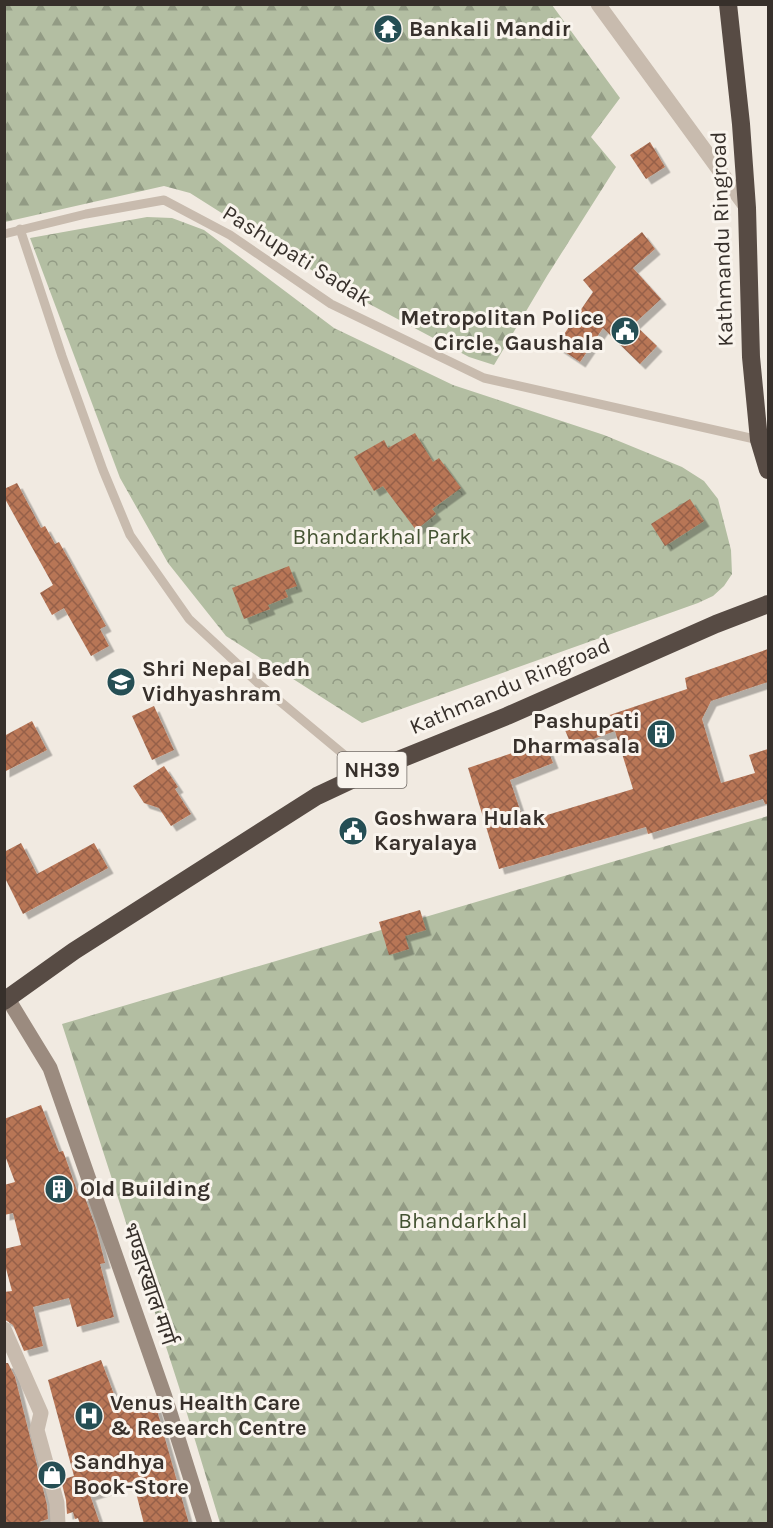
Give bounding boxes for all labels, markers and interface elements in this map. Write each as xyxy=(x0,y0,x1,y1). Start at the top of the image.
temple icon: Bankali Mandir xyxy=(372,13,404,45)
place label: Bankali Mandir xyxy=(409,16,571,42)
street label: Kathmandu Ringroad xyxy=(705,131,739,347)
street label: Pashupati Sadak xyxy=(218,200,376,312)
place label: Metropolitan Police Circle, Gaushala xyxy=(400,305,604,356)
public building icon: Metropolitan Police Circle, Gaushala xyxy=(609,315,641,347)
park label: Bhandarkhal Park xyxy=(292,524,472,550)
street label: Kathmandu Ringroad xyxy=(406,632,614,740)
place label: Shri Nepal Bedh Vidhyashram xyxy=(142,656,310,707)
school or university icon: Shri Nepal Bedh Vidhyashram xyxy=(105,666,137,698)
place label: Pashupati Dharmasala xyxy=(512,708,640,759)
building icon: Pashupati Dharmasala xyxy=(645,718,677,750)
road number: NH39 xyxy=(338,752,406,788)
place label: Goshwara Hulak Karyalaya xyxy=(374,805,545,856)
public building icon: Goshwara Hulak Karyalaya xyxy=(337,815,369,847)
building icon: Old Building xyxy=(43,1173,75,1205)
place label: Old Building xyxy=(80,1176,210,1202)
park label: Bhandarkhal xyxy=(398,1208,528,1234)
street label: भण्डारखाल मार्ग xyxy=(116,1220,182,1349)
place label: Venus Health Care & Research Centre xyxy=(110,1390,307,1441)
hospital icon: Venus Health Care & Research Centre xyxy=(73,1400,105,1432)
place label: Sandhya Book-Store xyxy=(73,1449,189,1500)
shop icon: Sandhya Book-Store xyxy=(36,1459,68,1491)

